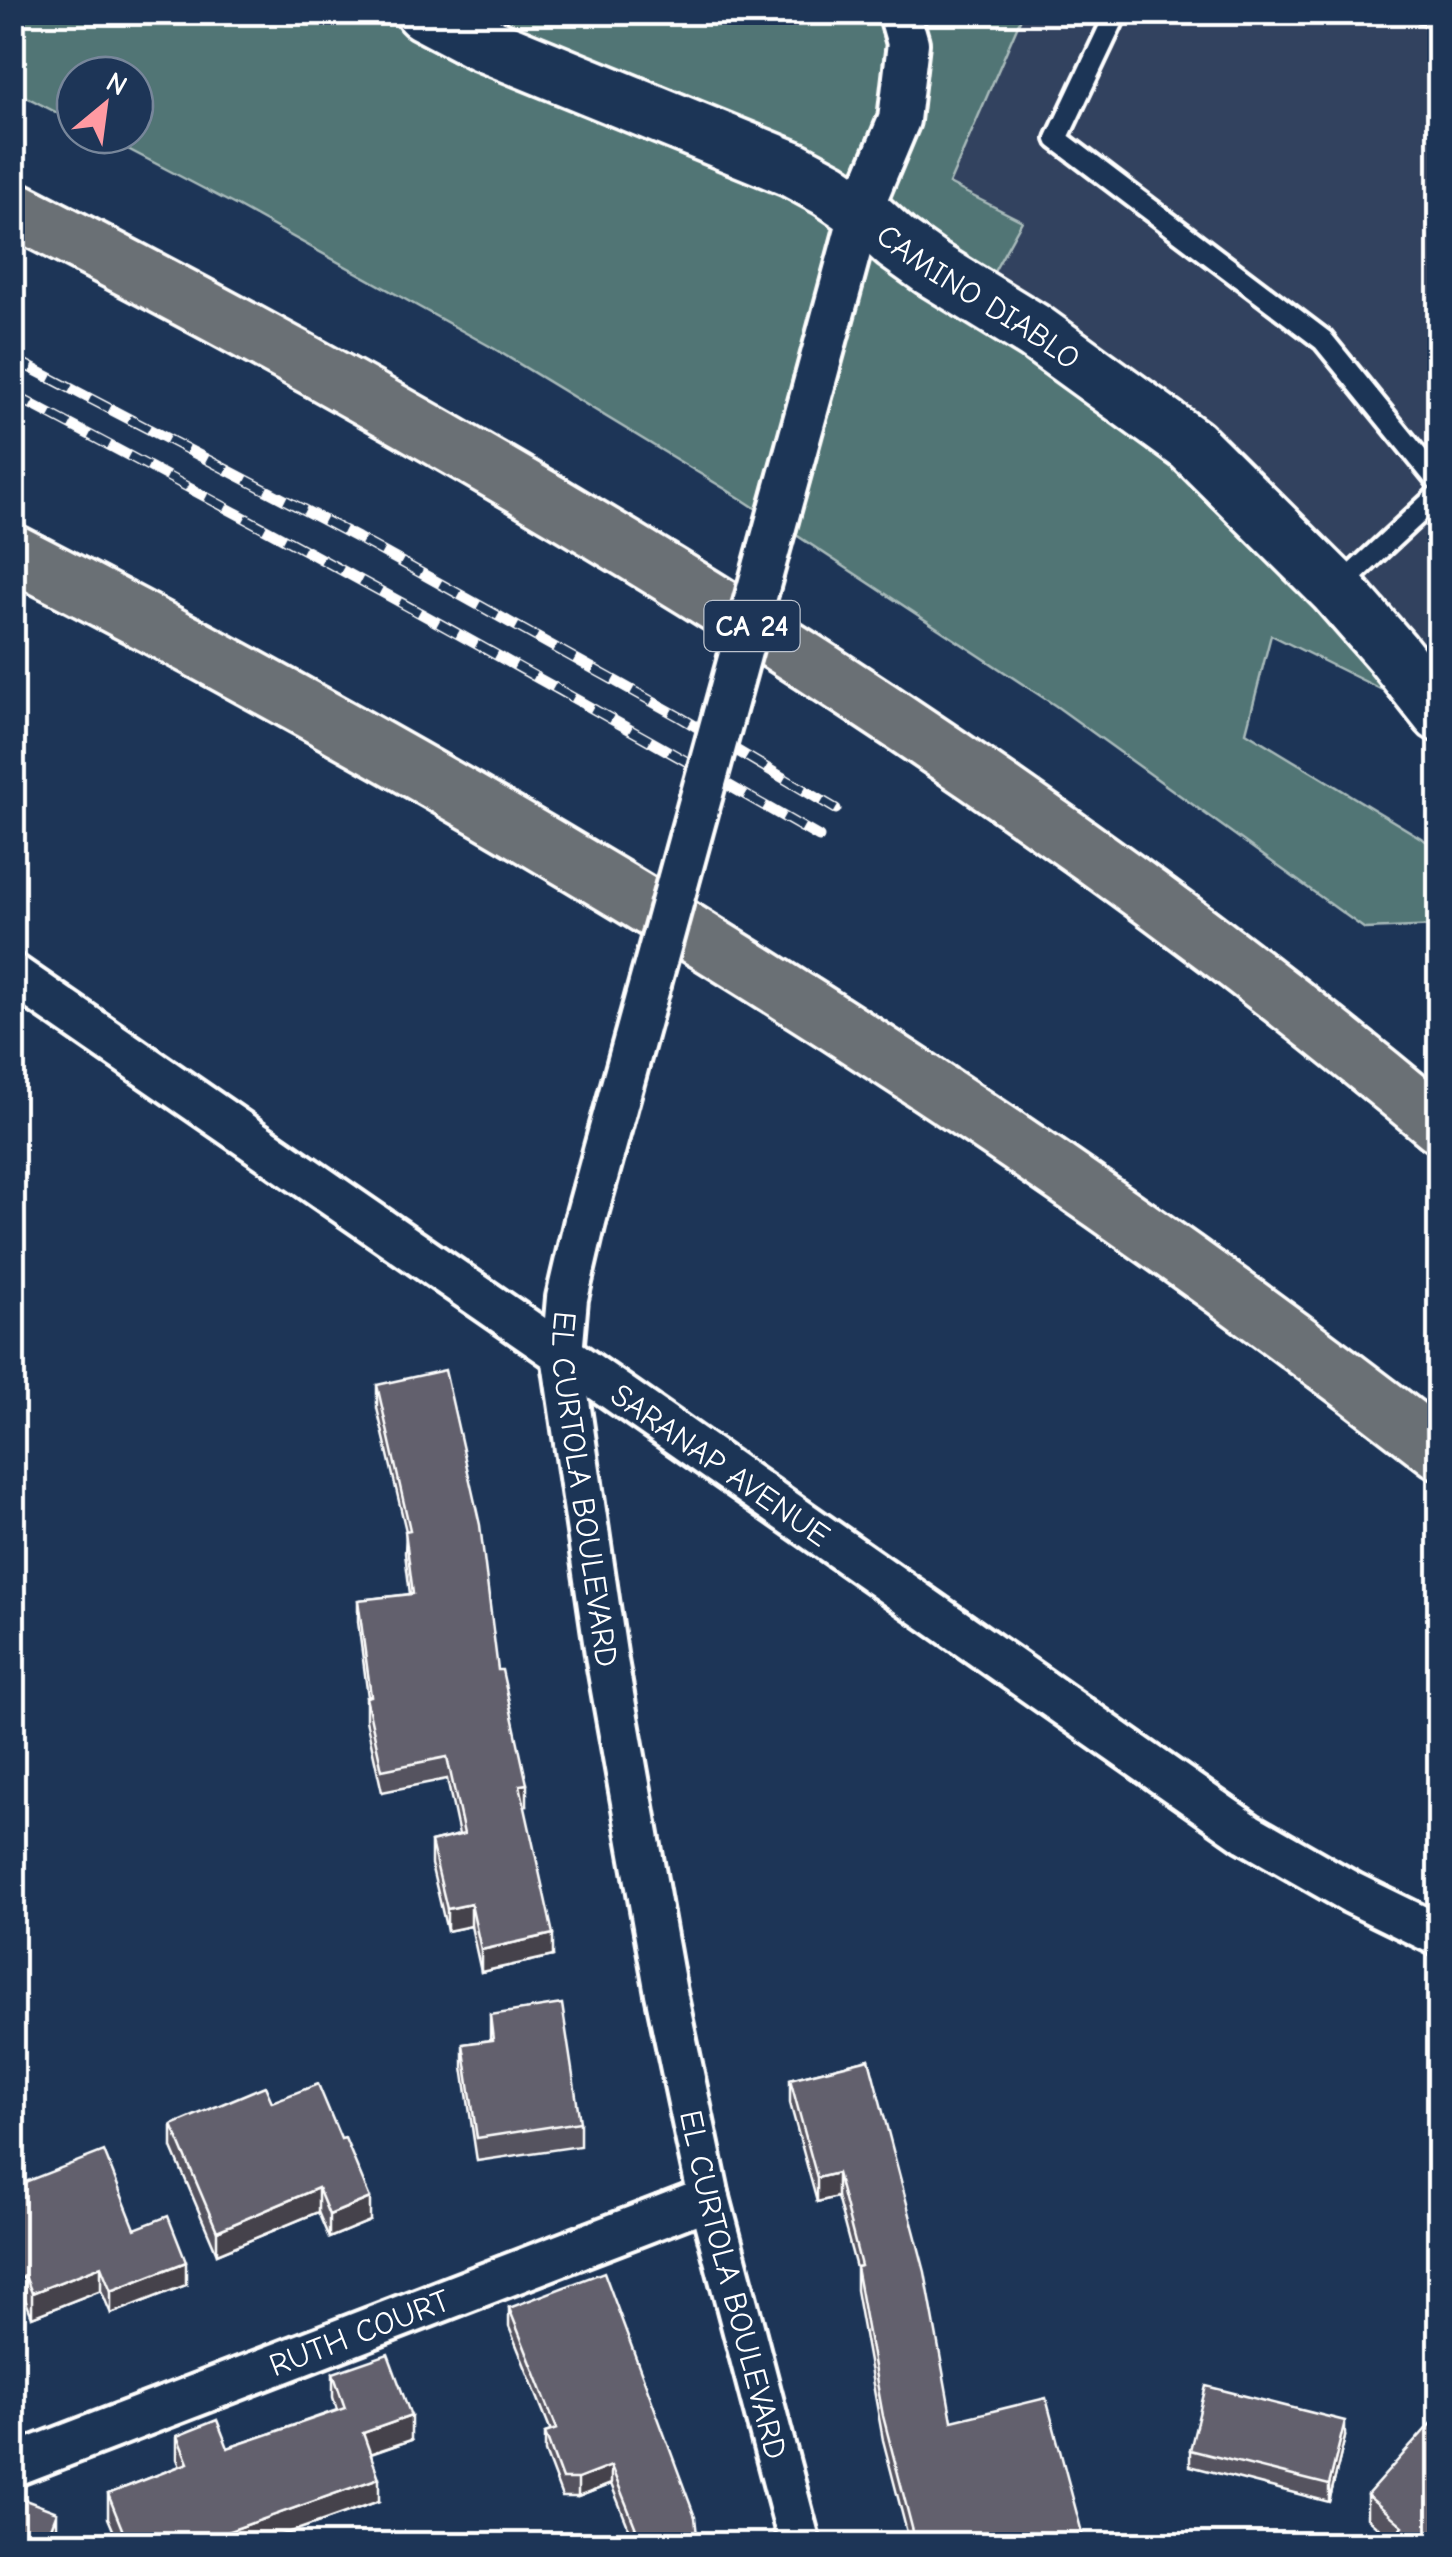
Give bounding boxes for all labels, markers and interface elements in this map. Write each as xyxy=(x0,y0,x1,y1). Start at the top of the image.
north arrow xyxy=(55,55,155,155)
text: N xyxy=(101,66,132,102)
street label: CAMINO DIABLO xyxy=(869,217,1087,377)
road number: CA 24 xyxy=(704,601,800,651)
street label: EL CURTOLA BOULEVARD xyxy=(543,1310,626,1669)
street label: SARANAP AVENUE xyxy=(604,1376,837,1554)
street label: EL CURTOLA BOULEVARD xyxy=(672,2107,795,2463)
street label: RUTH COURT xyxy=(264,2282,455,2384)

